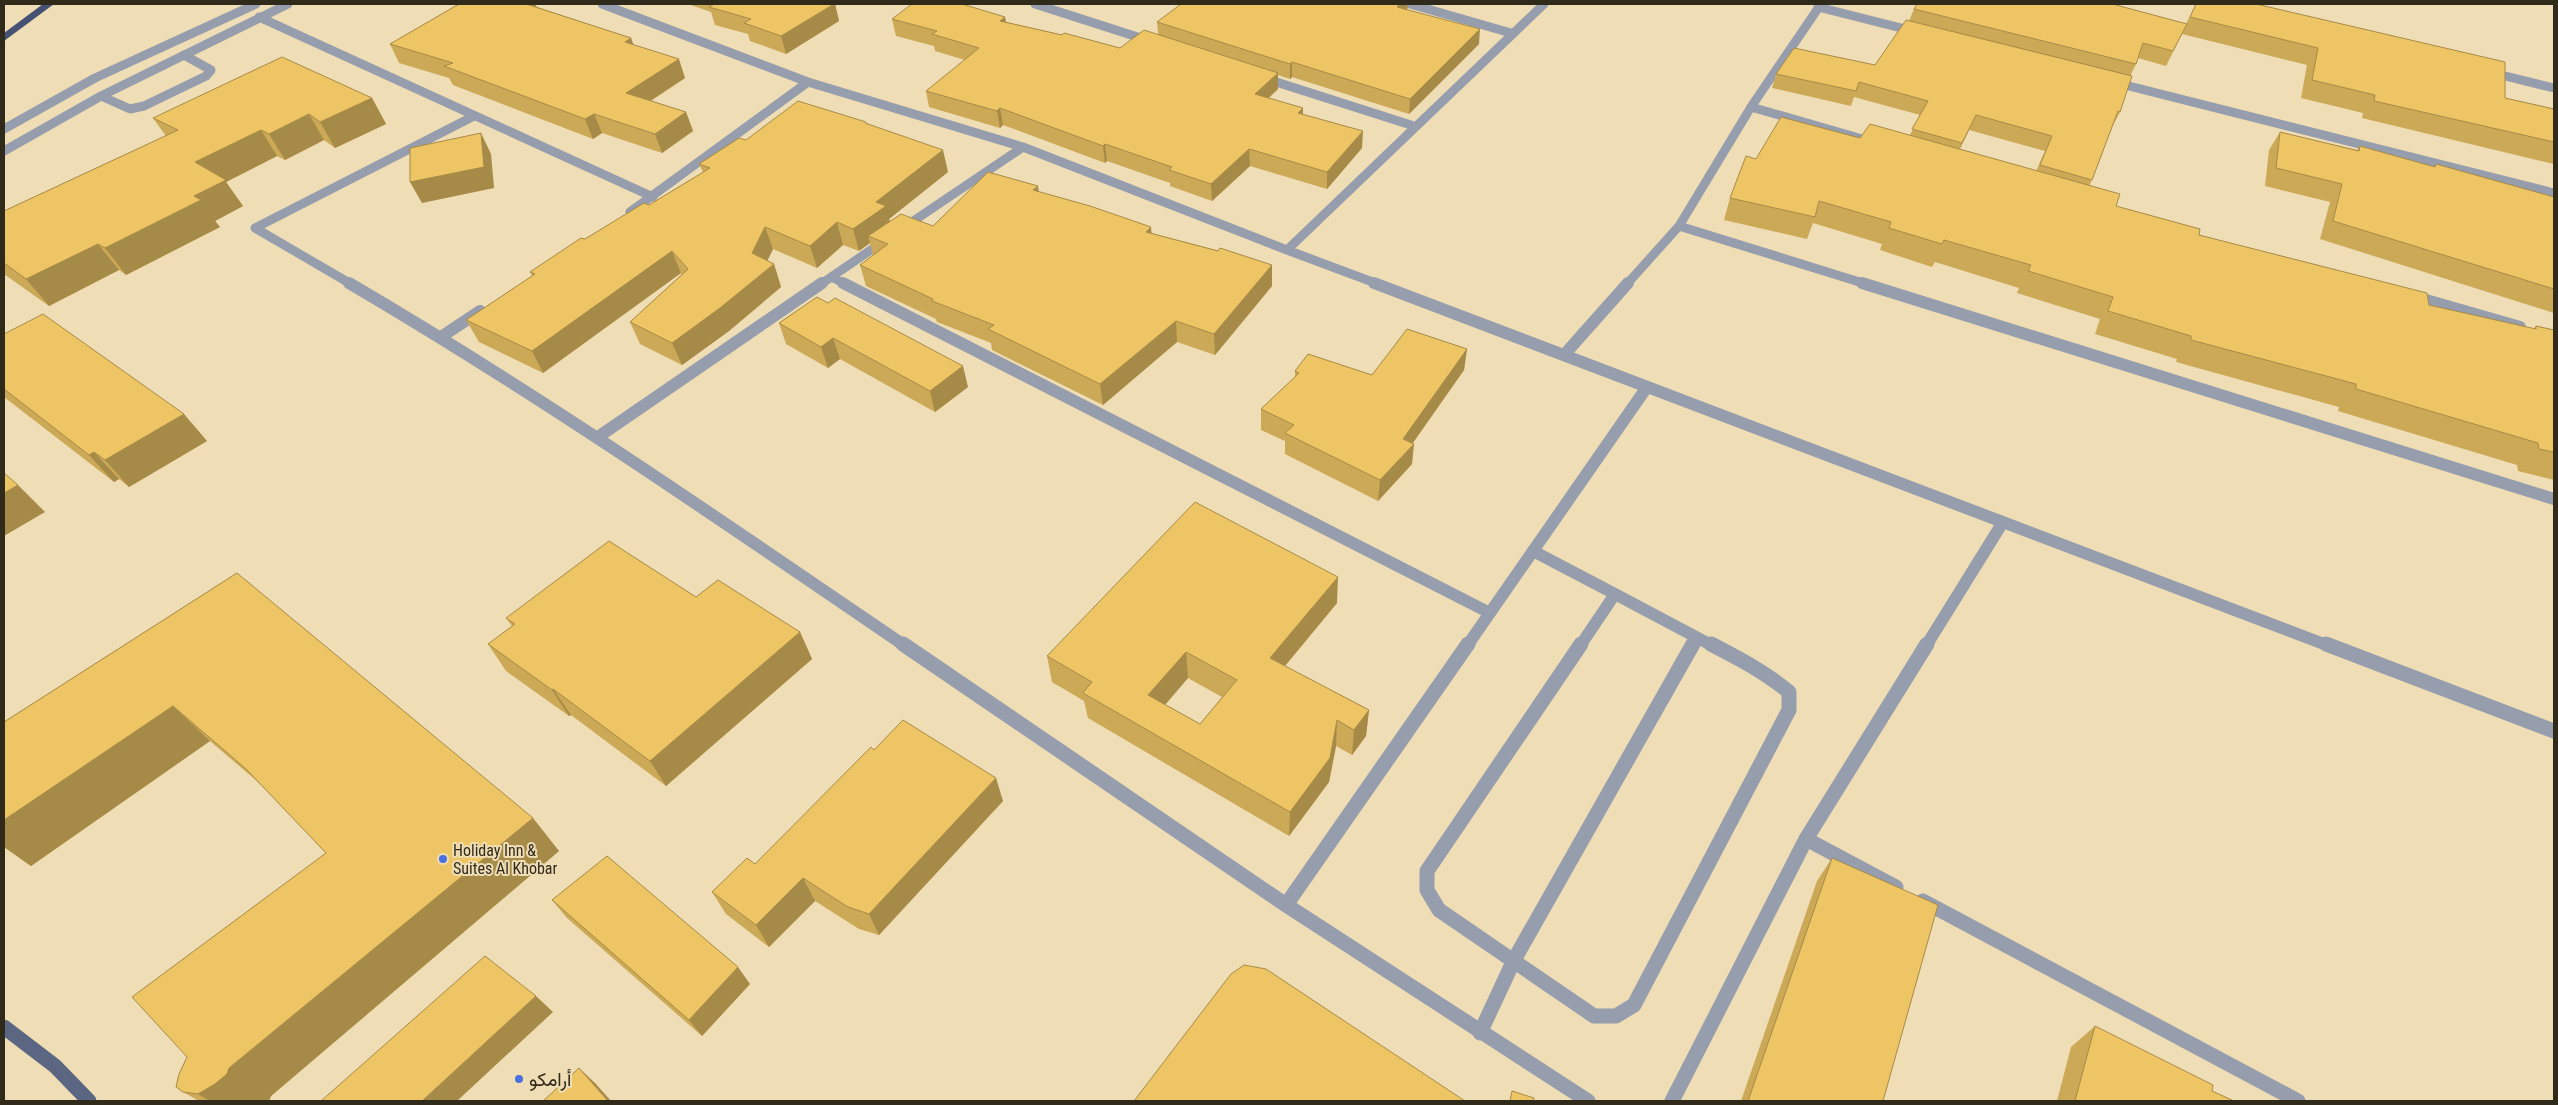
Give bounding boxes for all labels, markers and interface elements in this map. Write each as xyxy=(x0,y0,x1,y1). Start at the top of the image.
place label: Holiday Inn & Suites Al Khobar xyxy=(453,841,558,878)
marker: Holiday Inn & Suites Al Khobar xyxy=(437,853,449,865)
place label: أرامكو xyxy=(529,1068,571,1091)
marker: أرامكو xyxy=(513,1073,525,1085)

